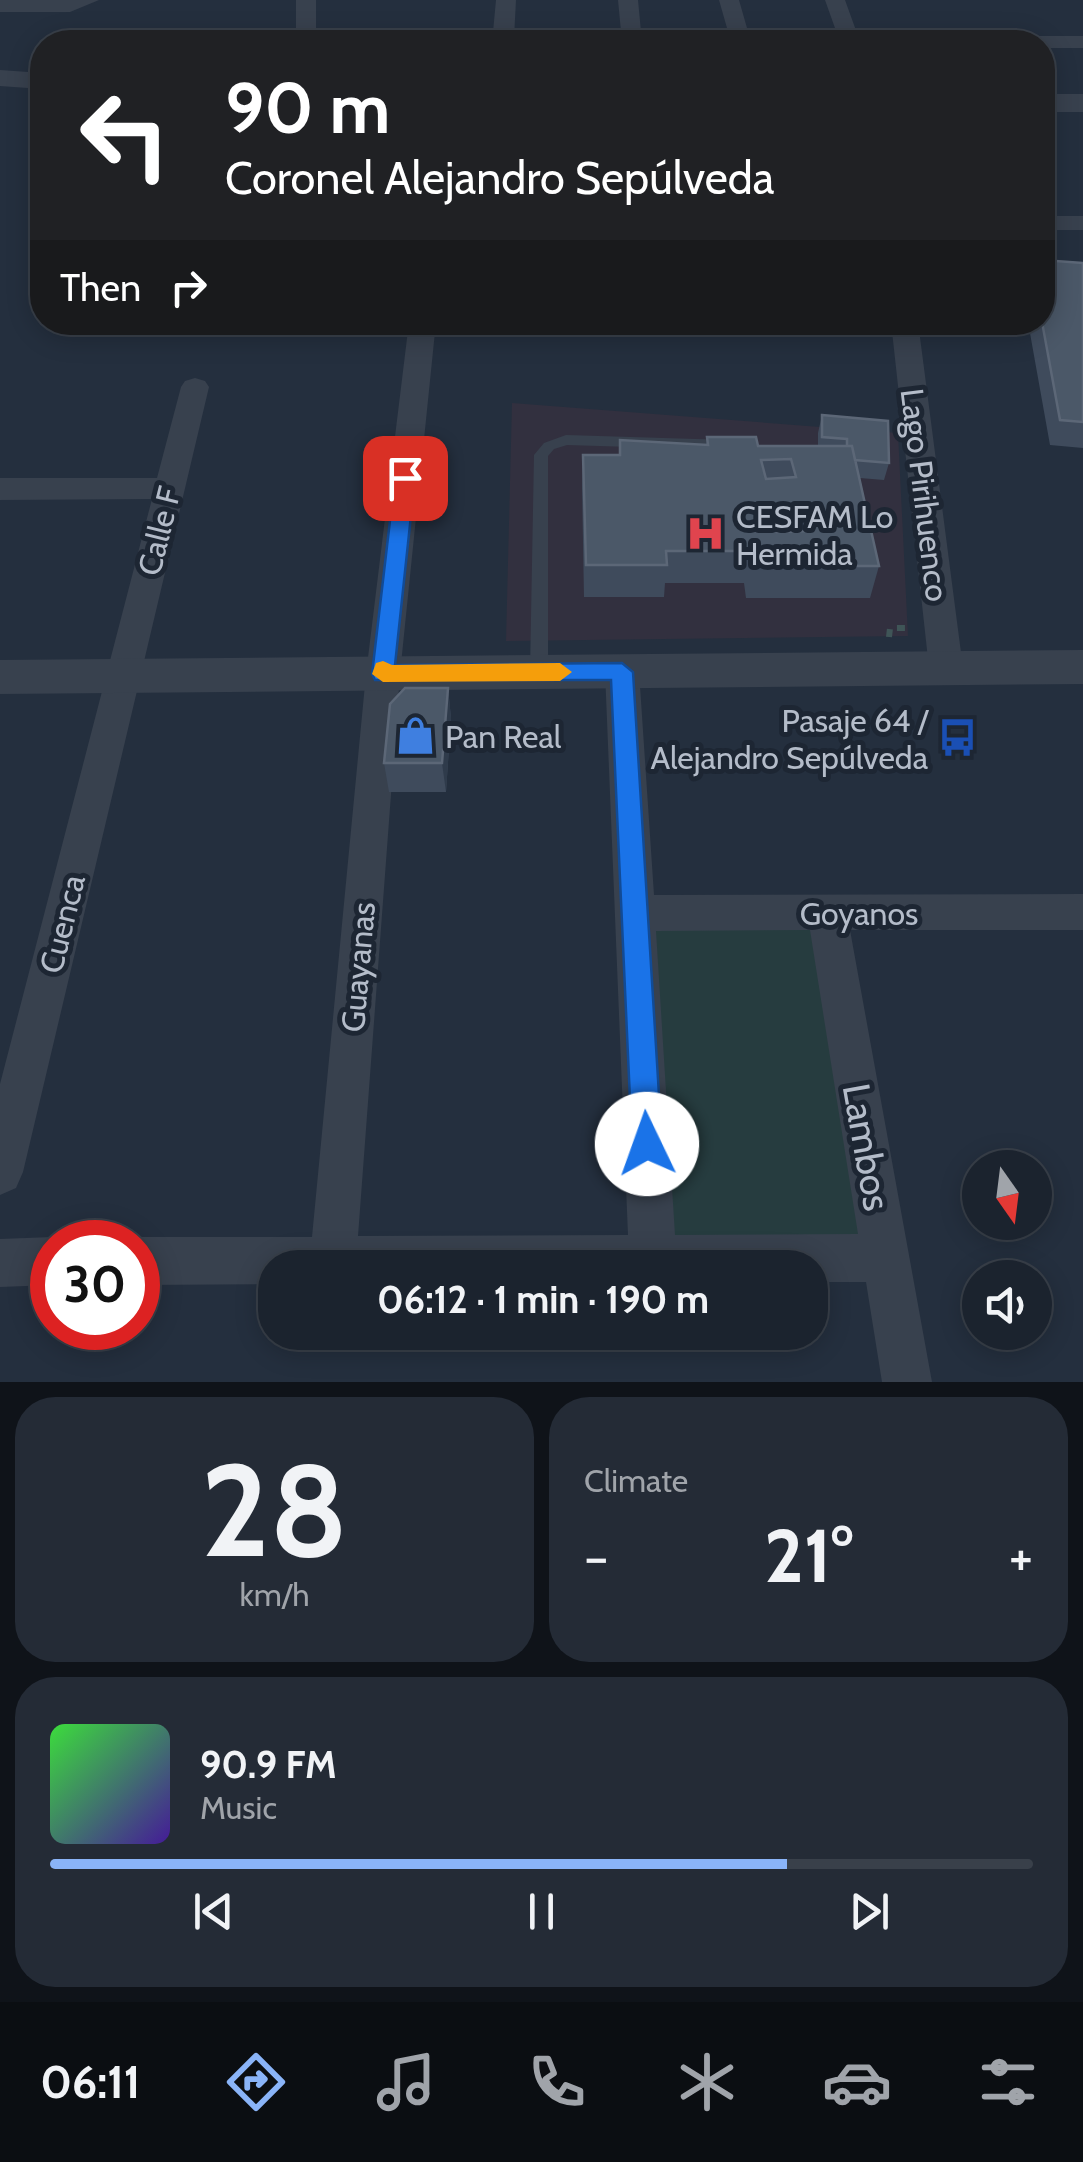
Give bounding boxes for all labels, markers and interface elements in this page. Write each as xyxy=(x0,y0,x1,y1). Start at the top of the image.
text: 90 m xyxy=(225,65,390,151)
icon: left xyxy=(60,70,190,200)
text: Coronel Alejandro Sepúlveda xyxy=(225,151,774,205)
icon: right xyxy=(161,260,216,315)
text: Then xyxy=(60,264,141,311)
street label: Lago Pirihuenco xyxy=(893,386,957,604)
pin xyxy=(363,436,448,521)
icon: arrive xyxy=(378,451,433,506)
street label: Calle F xyxy=(129,482,189,580)
place label: CESFAM Lo Hermida xyxy=(736,497,893,573)
hospital icon: CESFAM Lo Hermida xyxy=(685,513,727,555)
place label: Pasaje 64 / Alejandro Sepúlveda xyxy=(650,701,930,777)
shop icon: Pan Real xyxy=(394,715,436,757)
place label: Pan Real xyxy=(445,717,562,756)
bus stop icon: Pasaje 64 / Alejandro Sepúlveda xyxy=(937,717,979,759)
street label: Cuenca xyxy=(31,870,93,977)
street label: Goyanos xyxy=(800,894,918,933)
street label: Guayanas xyxy=(333,900,383,1034)
street label: Lambos xyxy=(833,1080,901,1214)
position arrow xyxy=(595,1092,699,1196)
north arrow xyxy=(962,1150,1052,1240)
map controls xyxy=(962,1150,1052,1350)
speed limit sign: 30 xyxy=(30,1220,160,1350)
button: sound xyxy=(962,1260,1052,1350)
text: 06:12 · 1 min · 190 m xyxy=(377,1276,709,1323)
text: 28 xyxy=(201,1431,348,1589)
text: Climate xyxy=(584,1461,688,1500)
text: 21° xyxy=(764,1510,853,1601)
text: − xyxy=(584,1523,608,1590)
text: + xyxy=(1009,1523,1033,1590)
text: km/h xyxy=(239,1575,310,1614)
text: 90.9 FM xyxy=(200,1741,337,1788)
text: Music xyxy=(200,1788,277,1827)
icon: previous xyxy=(186,1884,241,1939)
icon: pause xyxy=(514,1884,569,1939)
icon: next xyxy=(842,1884,897,1939)
icon: directions xyxy=(221,2047,291,2117)
icon: music xyxy=(371,2047,441,2117)
icon: phone xyxy=(522,2047,592,2117)
icon: climate xyxy=(672,2047,742,2117)
icon: car xyxy=(822,2047,892,2117)
icon: filters xyxy=(973,2047,1043,2117)
text: 06:11 xyxy=(40,2055,140,2109)

